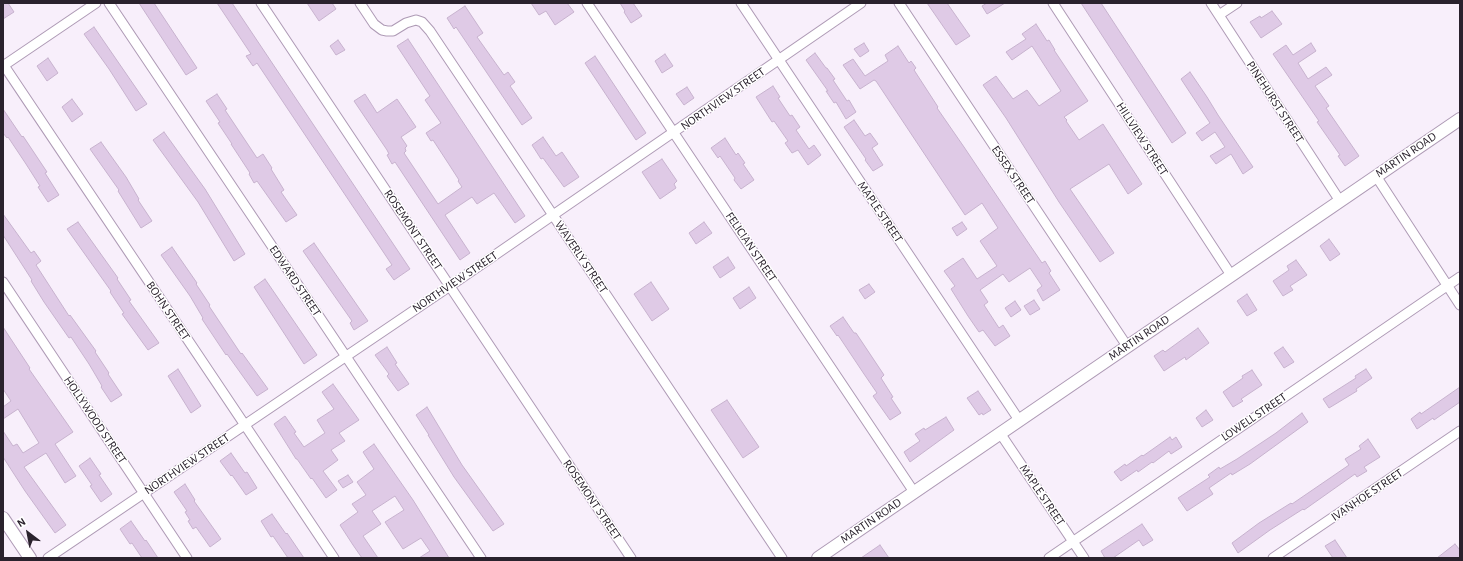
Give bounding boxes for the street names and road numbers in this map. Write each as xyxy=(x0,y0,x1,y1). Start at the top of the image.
street label: PINEHURST STREET xyxy=(1243,58,1307,146)
street label: NORTHVIEW STREET xyxy=(678,65,768,133)
street label: HILLVIEW STREET xyxy=(1113,100,1171,178)
street label: MARTIN ROAD xyxy=(1373,129,1439,181)
street label: ESSEX STREET xyxy=(988,143,1038,207)
street label: MAPLE STREET xyxy=(854,179,906,245)
street label: ROSEMONT STREET xyxy=(381,187,445,273)
street label: FELICIAN STREET xyxy=(722,209,780,285)
street label: WAVERLY STREET xyxy=(551,218,611,296)
street label: EDWARD STREET xyxy=(266,243,324,319)
street label: NORTHVIEW STREET xyxy=(410,248,500,316)
street label: BOHN STREET xyxy=(143,279,193,343)
street label: MARTIN ROAD xyxy=(1106,312,1172,364)
street label: HOLLYWOOD STREET xyxy=(60,374,130,466)
street label: LOWELL STREET xyxy=(1219,390,1289,444)
street label: NORTHVIEW STREET xyxy=(142,430,232,498)
street label: ROSEMONT STREET xyxy=(560,457,624,543)
street label: MAPLE STREET xyxy=(1016,462,1068,528)
street label: IVANHOE STREET xyxy=(1328,466,1406,524)
street label: MARTIN ROAD xyxy=(838,495,904,547)

